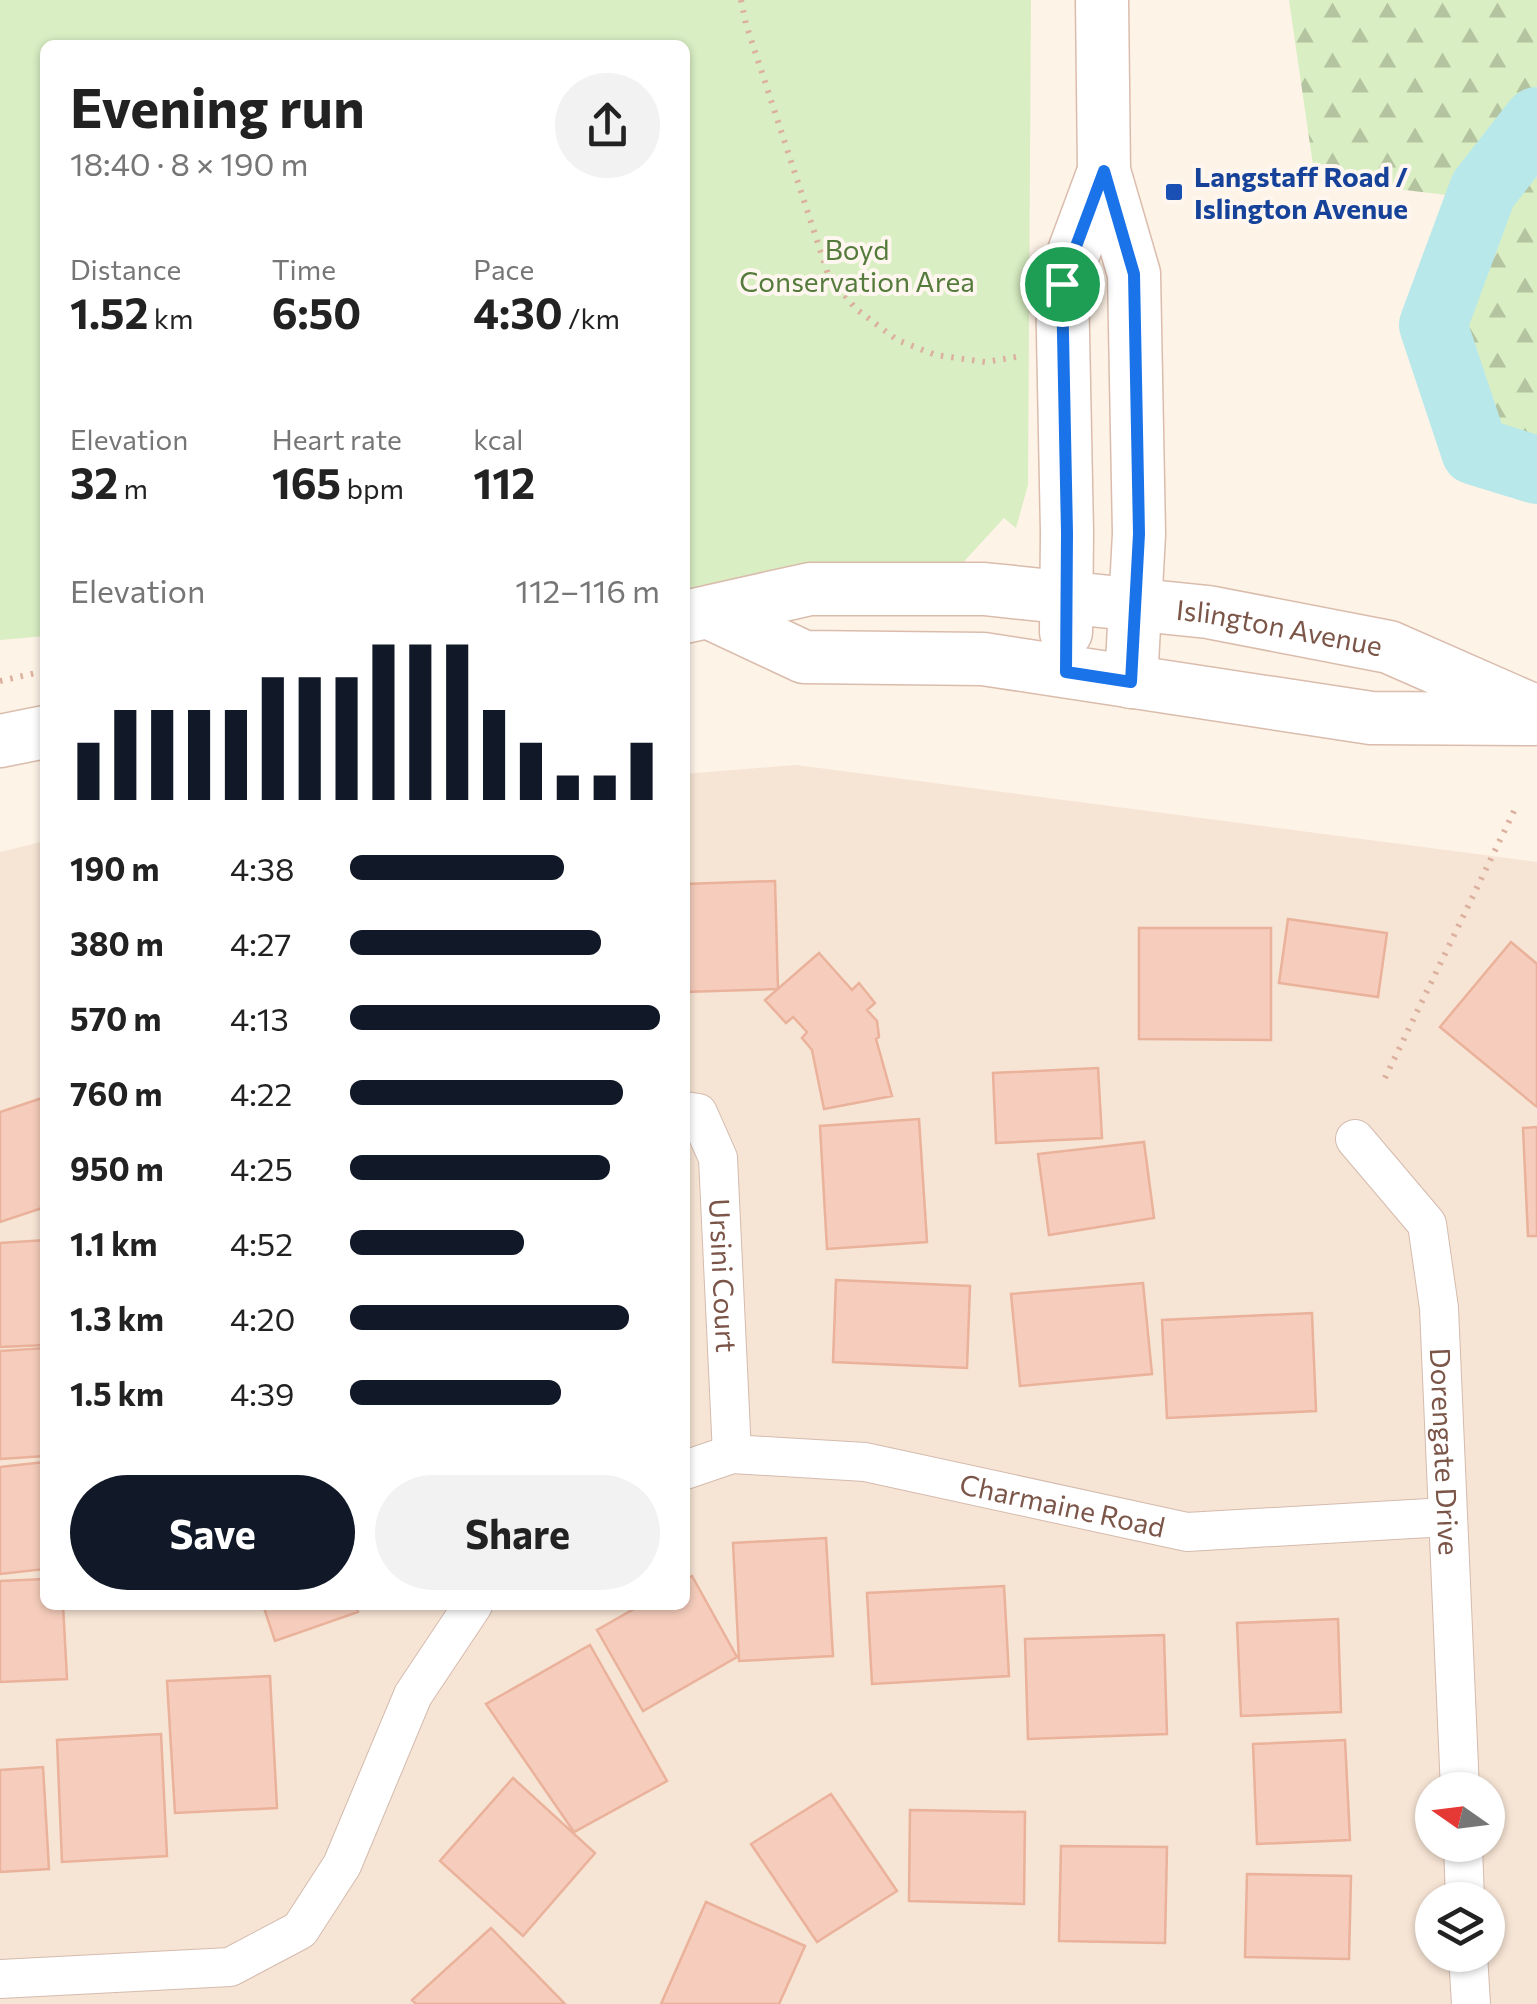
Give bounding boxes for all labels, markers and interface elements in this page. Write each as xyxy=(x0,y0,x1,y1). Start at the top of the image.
text: Evening run xyxy=(70,72,365,139)
button: share xyxy=(555,73,660,178)
text: 18:40 · 8 × 190 m xyxy=(70,143,308,183)
place label: Langstaff Road / Islington Avenue xyxy=(1194,159,1408,225)
marker: Langstaff Road / Islington Avenue xyxy=(1163,181,1185,203)
park label: Boyd Conservation Area xyxy=(739,232,975,298)
pin xyxy=(1020,242,1105,327)
text: Distance xyxy=(70,252,181,286)
text: Time xyxy=(272,252,336,286)
text: Pace xyxy=(473,252,534,286)
icon: arrive xyxy=(1035,257,1090,312)
text: 1.52 xyxy=(70,286,149,338)
text: 6:50 xyxy=(272,286,361,338)
text: 4:30 xyxy=(473,286,563,338)
text: km xyxy=(149,301,193,335)
text: /km xyxy=(563,301,620,335)
text: Elevation xyxy=(70,422,188,456)
text: Heart rate xyxy=(272,422,402,456)
text: kcal xyxy=(473,422,523,456)
text: 32 xyxy=(70,456,118,508)
text: 165 xyxy=(272,456,341,508)
text: 112 xyxy=(473,456,535,508)
text: m xyxy=(118,471,148,505)
text: bpm xyxy=(341,471,404,505)
text: Elevation xyxy=(70,570,205,610)
text: 112–116 m xyxy=(515,570,660,610)
street label: Islington Avenue xyxy=(1175,592,1385,662)
text: 190 m xyxy=(70,848,160,888)
text: 4:38 xyxy=(230,848,294,888)
text: 380 m xyxy=(70,923,164,963)
text: 4:27 xyxy=(230,923,291,963)
text: 570 m xyxy=(70,998,161,1038)
text: 4:13 xyxy=(230,998,289,1038)
text: 760 m xyxy=(70,1073,162,1113)
text: 4:22 xyxy=(230,1073,292,1113)
text: 950 m xyxy=(70,1148,164,1188)
text: 4:25 xyxy=(230,1148,293,1188)
street label: Ursini Court xyxy=(703,1198,744,1353)
text: 1.1 km xyxy=(70,1223,157,1263)
text: 4:52 xyxy=(230,1223,293,1263)
text: 1.3 km xyxy=(70,1298,164,1338)
text: 4:20 xyxy=(230,1298,295,1338)
street label: Dorengate Drive xyxy=(1424,1347,1467,1556)
text: 1.5 km xyxy=(70,1373,164,1413)
text: 4:39 xyxy=(230,1373,294,1413)
street label: Charmaine Road xyxy=(957,1466,1168,1544)
button: Save xyxy=(70,1475,355,1590)
button: Share xyxy=(375,1475,660,1590)
north arrow xyxy=(1415,1772,1505,1862)
map controls xyxy=(1415,1772,1505,1972)
button: layers xyxy=(1415,1882,1505,1972)

